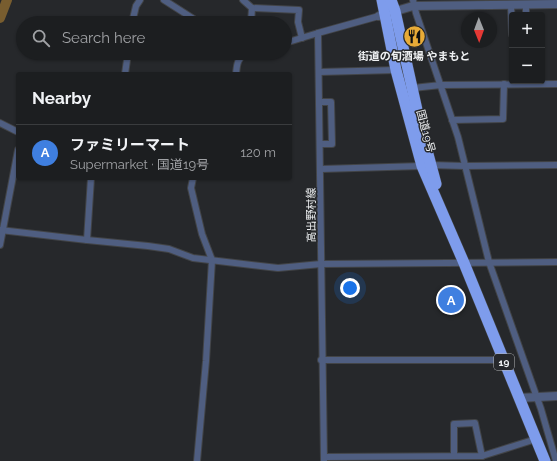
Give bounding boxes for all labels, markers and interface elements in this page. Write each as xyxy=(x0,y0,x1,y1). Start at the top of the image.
north arrow xyxy=(461,12,497,48)
map controls xyxy=(509,12,545,84)
button: + xyxy=(509,12,545,48)
search box xyxy=(16,16,292,60)
restaurant icon: 街道の旬酒場 やまもと xyxy=(401,23,427,49)
icon: search xyxy=(30,27,52,49)
text: Search here xyxy=(62,29,145,47)
button: − xyxy=(509,48,545,84)
place label: 街道の旬酒場 やまもと xyxy=(358,50,470,63)
text: Nearby xyxy=(32,88,91,108)
street label: 国道19号 xyxy=(414,108,438,154)
text: ファミリーマート xyxy=(70,136,190,154)
text: A xyxy=(41,145,49,160)
text: 120 m xyxy=(240,145,276,160)
text: Supermarket · 国道19号 xyxy=(70,157,209,172)
street label: 高出野村線 xyxy=(305,188,318,243)
your location xyxy=(340,278,360,298)
pin: A xyxy=(438,285,464,315)
road number: 19 xyxy=(494,354,514,370)

